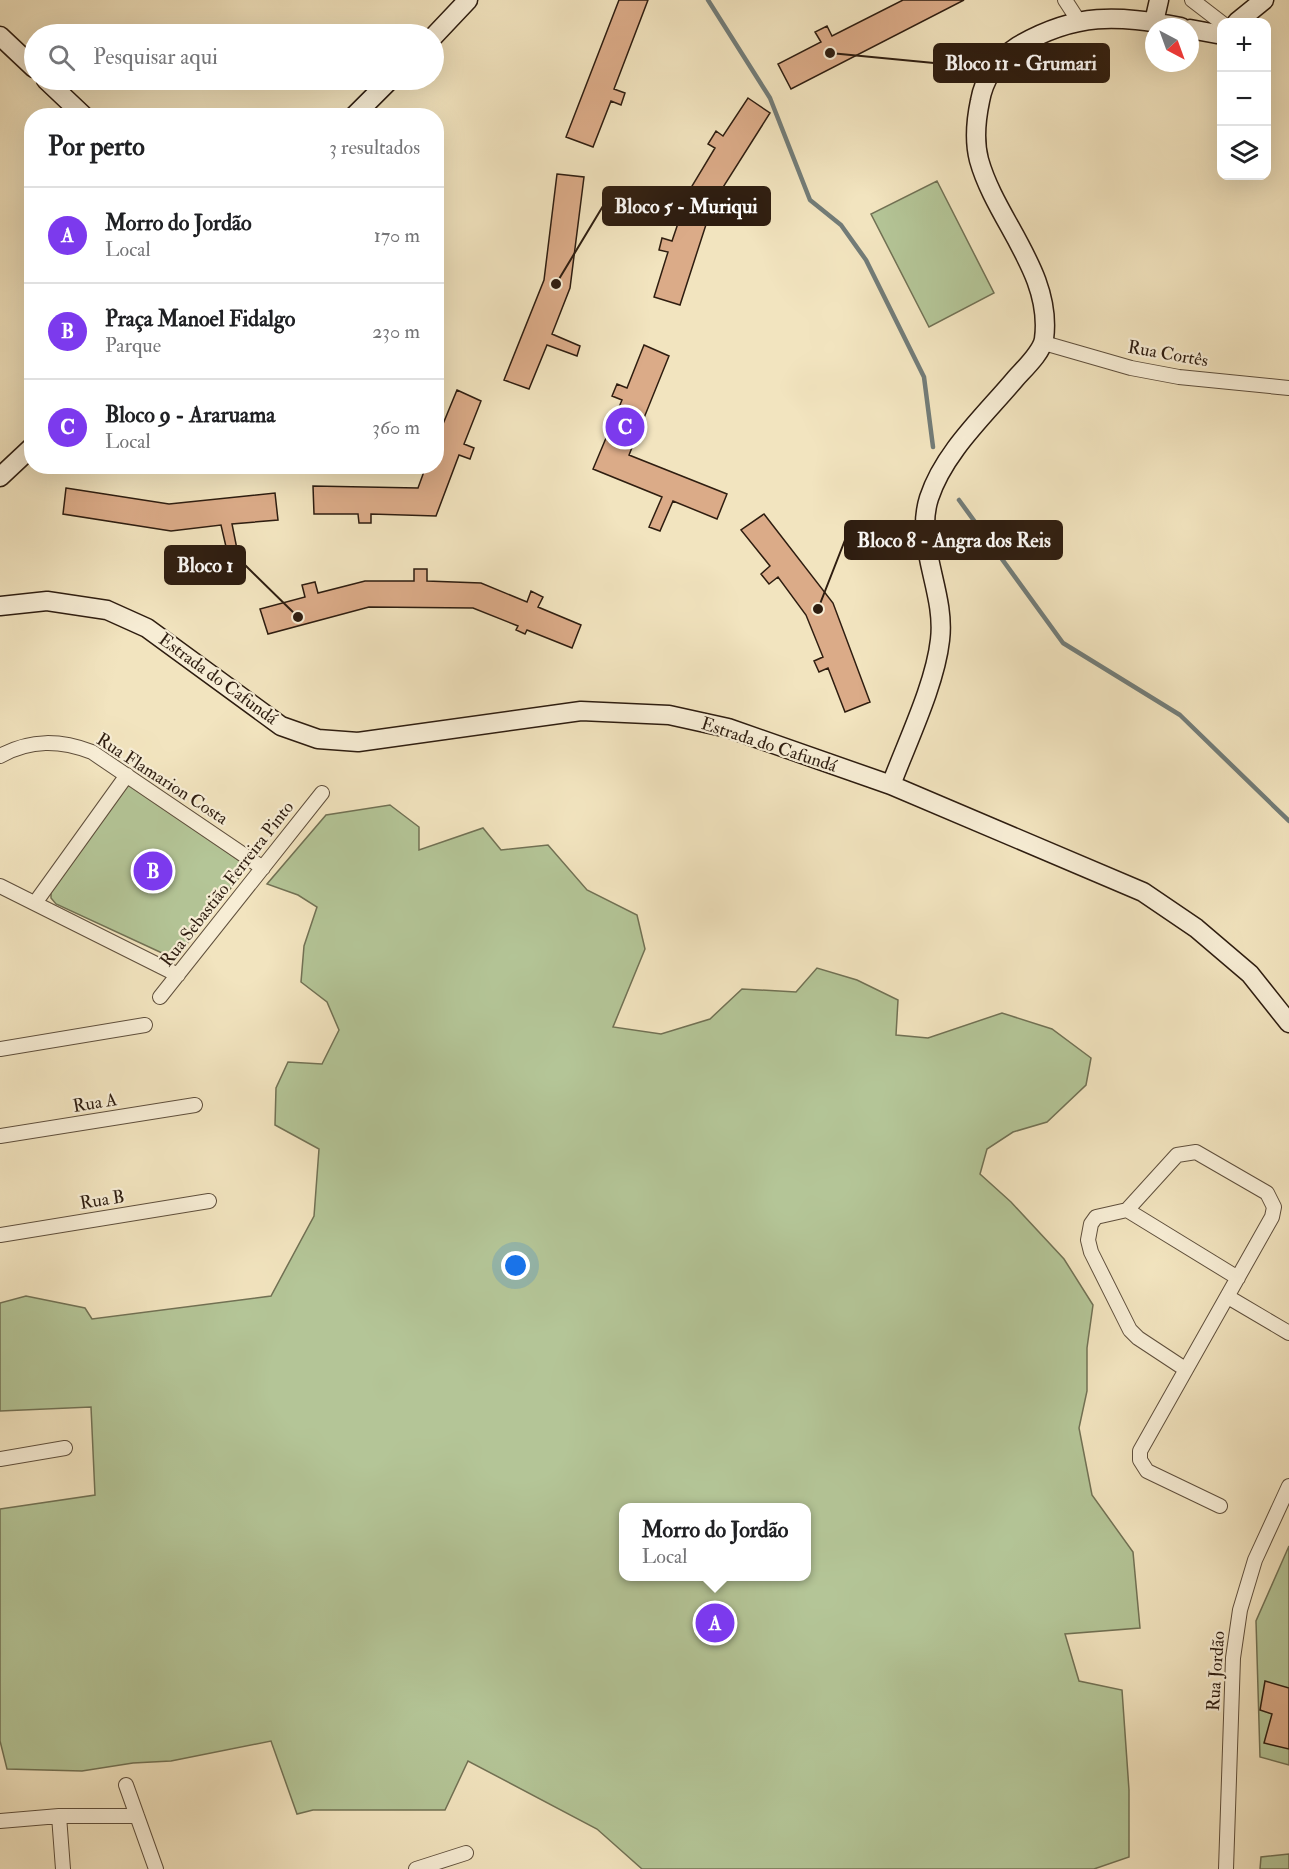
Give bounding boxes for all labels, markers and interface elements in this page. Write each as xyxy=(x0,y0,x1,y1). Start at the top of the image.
north arrow xyxy=(1145,18,1199,72)
map controls xyxy=(1217,18,1271,180)
button: + xyxy=(1217,18,1271,72)
search box xyxy=(24,24,444,90)
icon: search xyxy=(45,41,78,74)
text: Pesquisar aqui xyxy=(93,43,218,71)
callout: Bloco 11 - Grumari xyxy=(934,44,1109,82)
text: Bloco 11 - Grumari xyxy=(945,51,1098,76)
button: − xyxy=(1217,72,1271,126)
button: layers xyxy=(1217,126,1271,180)
text: Por perto xyxy=(48,131,145,163)
text: 3 resultados xyxy=(329,135,420,160)
callout: Bloco 5 - Muriqui xyxy=(603,187,770,225)
text: Bloco 5 - Muriqui xyxy=(614,194,758,220)
text: Morro do Jordão xyxy=(105,209,252,237)
text: A xyxy=(61,223,74,248)
text: 170 m xyxy=(374,223,420,248)
text: Local xyxy=(105,237,151,262)
text: Praça Manoel Fidalgo xyxy=(105,305,295,333)
text: B xyxy=(61,319,74,344)
text: 230 m xyxy=(372,319,420,344)
text: Parque xyxy=(105,333,161,358)
street label: Rua Cortês xyxy=(1126,336,1210,372)
text: Bloco 9 - Araruama xyxy=(105,401,275,429)
pin: C xyxy=(606,404,644,450)
text: C xyxy=(60,415,75,440)
text: 360 m xyxy=(372,415,420,440)
text: Local xyxy=(105,429,151,454)
callout: Bloco 8 - Angra dos Reis xyxy=(845,521,1062,559)
text: Bloco 8 - Angra dos Reis xyxy=(857,528,1051,554)
callout: Bloco 1 xyxy=(165,546,245,584)
text: Bloco 1 xyxy=(177,553,233,578)
street label: Estrada do Cafundá xyxy=(154,628,283,730)
street label: Estrada do Cafundá xyxy=(698,712,840,778)
street label: Rua Flamarion Costa xyxy=(92,728,233,830)
street label: Rua Sebastião Ferreira Pinto xyxy=(155,796,299,972)
pin: B xyxy=(134,848,172,894)
street label: Rua A xyxy=(71,1088,119,1118)
street label: Rua B xyxy=(78,1185,126,1215)
your location xyxy=(501,1251,530,1280)
popup xyxy=(619,1503,811,1581)
text: Morro do Jordão xyxy=(642,1516,788,1544)
text: Local xyxy=(642,1544,687,1569)
pin: A xyxy=(696,1600,734,1646)
street label: Rua Jordão xyxy=(1202,1630,1230,1712)

